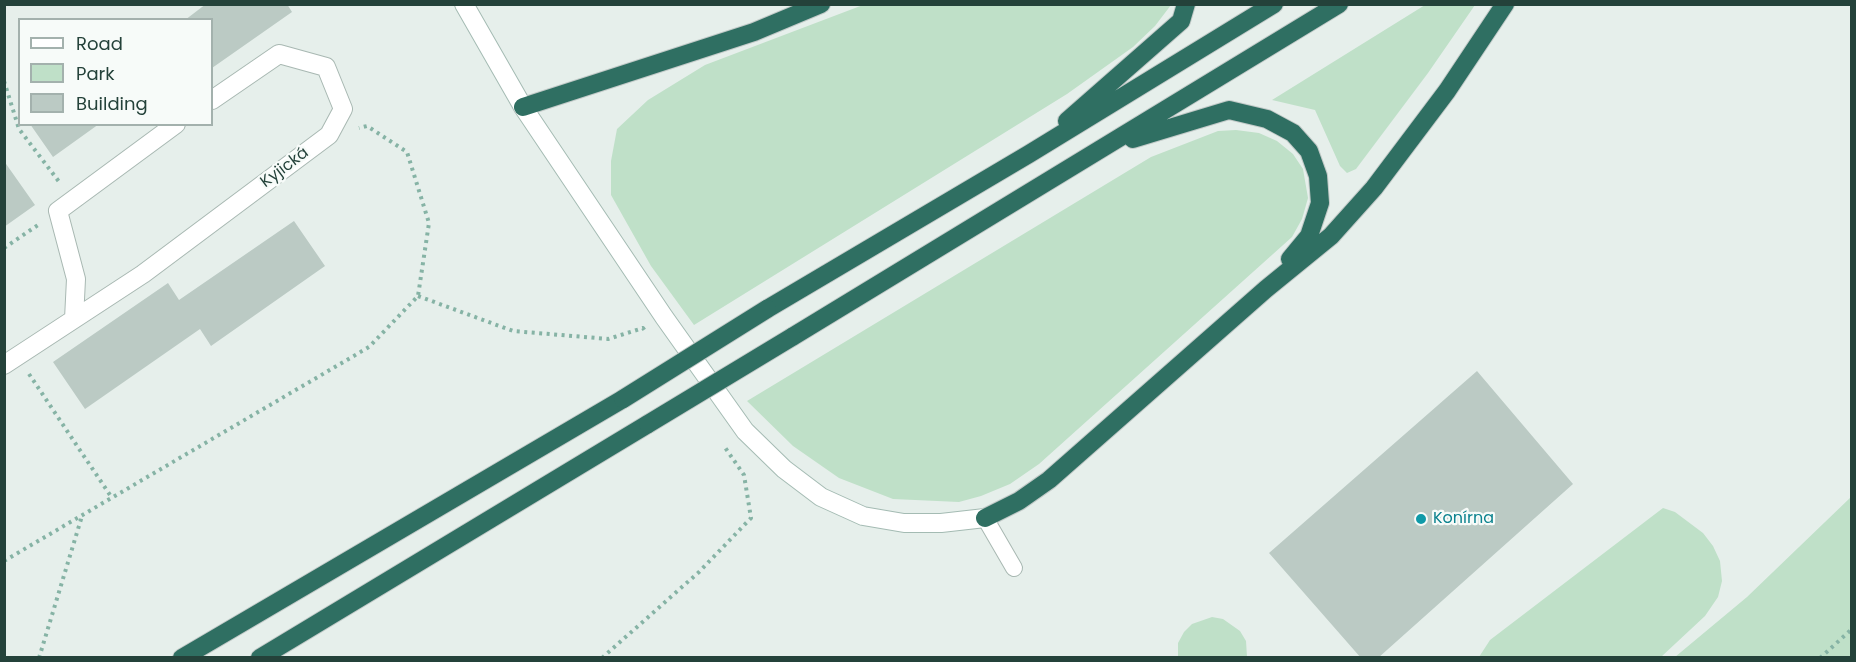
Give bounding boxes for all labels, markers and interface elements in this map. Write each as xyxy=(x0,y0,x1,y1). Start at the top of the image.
legend xyxy=(18,18,213,126)
text: Road xyxy=(76,31,123,56)
text: Park xyxy=(76,61,115,86)
text: Building xyxy=(76,91,148,116)
street label: Kyjická xyxy=(257,144,313,192)
place label: Konírna xyxy=(1433,509,1494,529)
marker: Konírna xyxy=(1414,512,1428,526)

